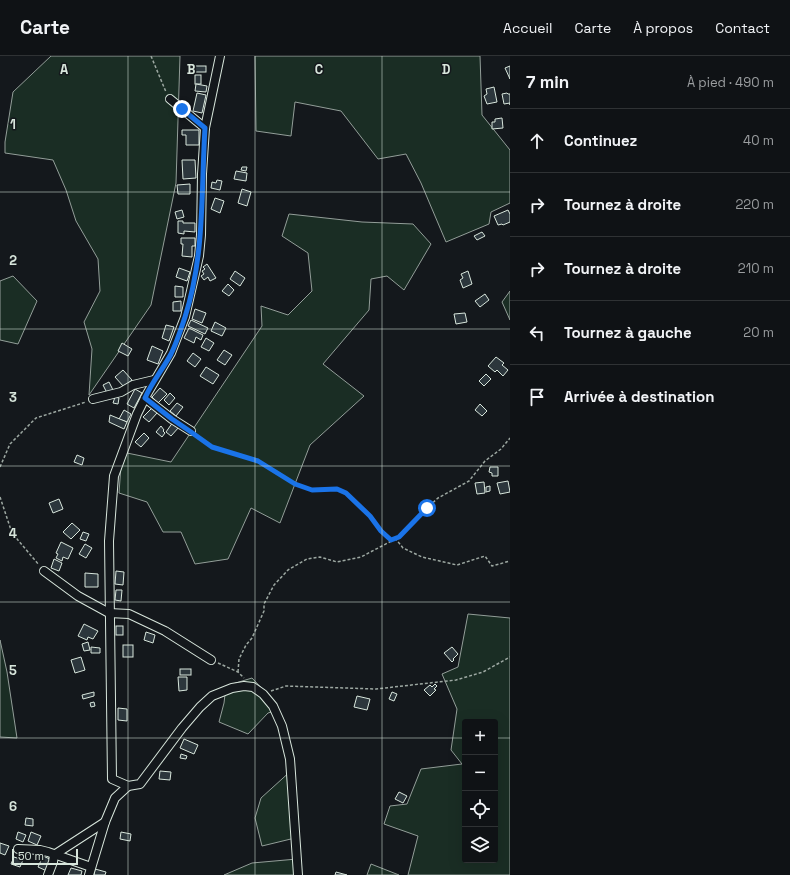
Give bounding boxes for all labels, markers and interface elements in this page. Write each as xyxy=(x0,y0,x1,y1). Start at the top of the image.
text: Carte xyxy=(20,15,70,40)
text: Accueil xyxy=(503,19,552,37)
text: Carte xyxy=(574,19,611,37)
text: À propos xyxy=(633,19,693,37)
text: Contact xyxy=(715,19,770,37)
text: A xyxy=(60,61,69,78)
text: B xyxy=(187,61,196,78)
text: C xyxy=(315,61,323,78)
text: D xyxy=(442,61,451,78)
text: 7 min xyxy=(526,71,569,93)
text: À pied · 490 m xyxy=(687,74,774,91)
route end xyxy=(173,100,191,118)
text: 1 xyxy=(10,116,16,133)
icon: ahead xyxy=(526,130,548,152)
text: Continuez xyxy=(564,131,637,150)
text: 40 m xyxy=(743,132,774,149)
icon: right xyxy=(526,194,548,216)
text: Tournez à droite xyxy=(564,195,681,214)
text: 220 m xyxy=(735,196,774,213)
text: 2 xyxy=(9,252,17,269)
icon: right xyxy=(526,258,548,280)
text: Tournez à droite xyxy=(564,259,681,278)
text: 210 m xyxy=(738,260,774,277)
icon: left xyxy=(526,322,548,344)
text: Tournez à gauche xyxy=(564,323,692,342)
text: 20 m xyxy=(743,324,774,341)
icon: arrive xyxy=(526,386,548,408)
text: Arrivée à destination xyxy=(564,387,714,406)
text: 3 xyxy=(9,389,17,406)
route start xyxy=(418,499,436,517)
text: 4 xyxy=(9,525,17,542)
text: 5 xyxy=(9,662,17,679)
map controls xyxy=(462,719,498,863)
button: + xyxy=(462,719,498,755)
button: − xyxy=(462,755,498,791)
button: locate xyxy=(462,791,498,827)
text: 6 xyxy=(9,798,17,815)
button: layers xyxy=(462,827,498,863)
scale bar xyxy=(12,847,78,866)
text: 50 m xyxy=(18,849,44,863)

